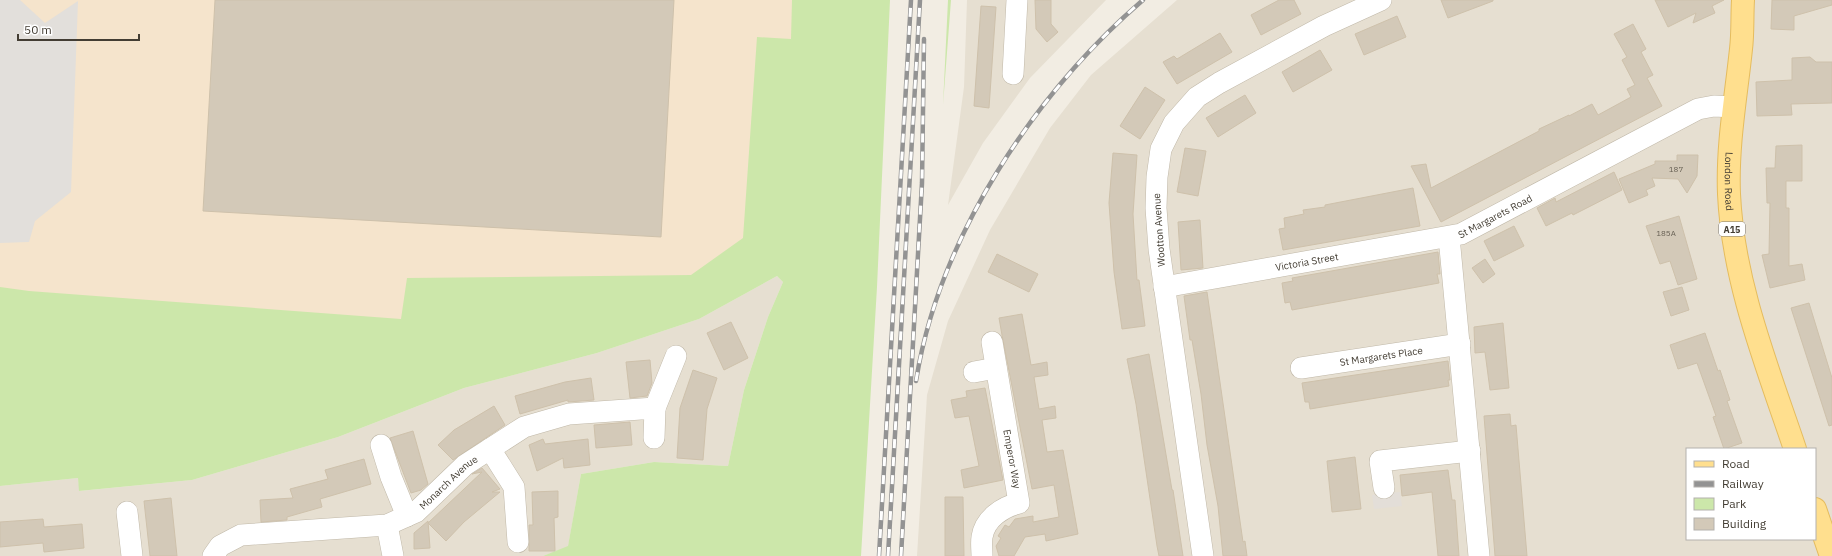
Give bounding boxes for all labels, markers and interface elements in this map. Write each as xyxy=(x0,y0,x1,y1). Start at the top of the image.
scale bar xyxy=(18,16,139,42)
text: 50 m xyxy=(24,22,52,37)
street label: London Road xyxy=(1722,152,1737,211)
house number: 187 xyxy=(1669,164,1683,174)
street label: St Margarets Road xyxy=(1456,191,1534,241)
street label: Wootton Avenue xyxy=(1150,192,1168,267)
road number: A15 xyxy=(1719,222,1745,236)
house number: 185A xyxy=(1656,228,1676,238)
street label: Victoria Street xyxy=(1274,249,1340,274)
street label: St Margarets Place xyxy=(1339,343,1424,369)
street label: Emperor Way xyxy=(1000,428,1024,490)
legend xyxy=(1686,448,1816,540)
street label: Monarch Avenue xyxy=(416,452,480,512)
text: Road xyxy=(1722,456,1750,471)
text: Railway xyxy=(1722,476,1764,491)
text: Park xyxy=(1722,496,1747,511)
text: Building xyxy=(1722,516,1767,531)

